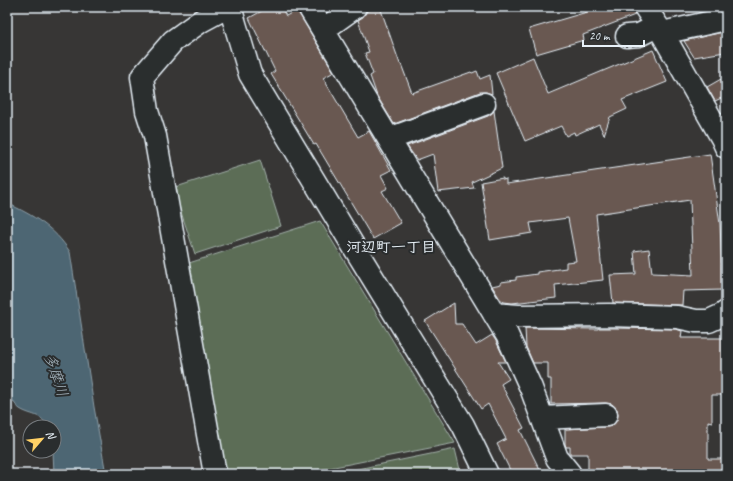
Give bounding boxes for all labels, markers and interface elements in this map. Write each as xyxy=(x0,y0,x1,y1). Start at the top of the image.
scale bar xyxy=(583,22,644,48)
text: 20 m xyxy=(589,28,611,44)
district label: 河辺町一丁目 xyxy=(346,238,436,257)
water label: 多摩川 xyxy=(39,351,72,400)
north arrow xyxy=(22,419,62,459)
text: N xyxy=(43,428,60,443)

